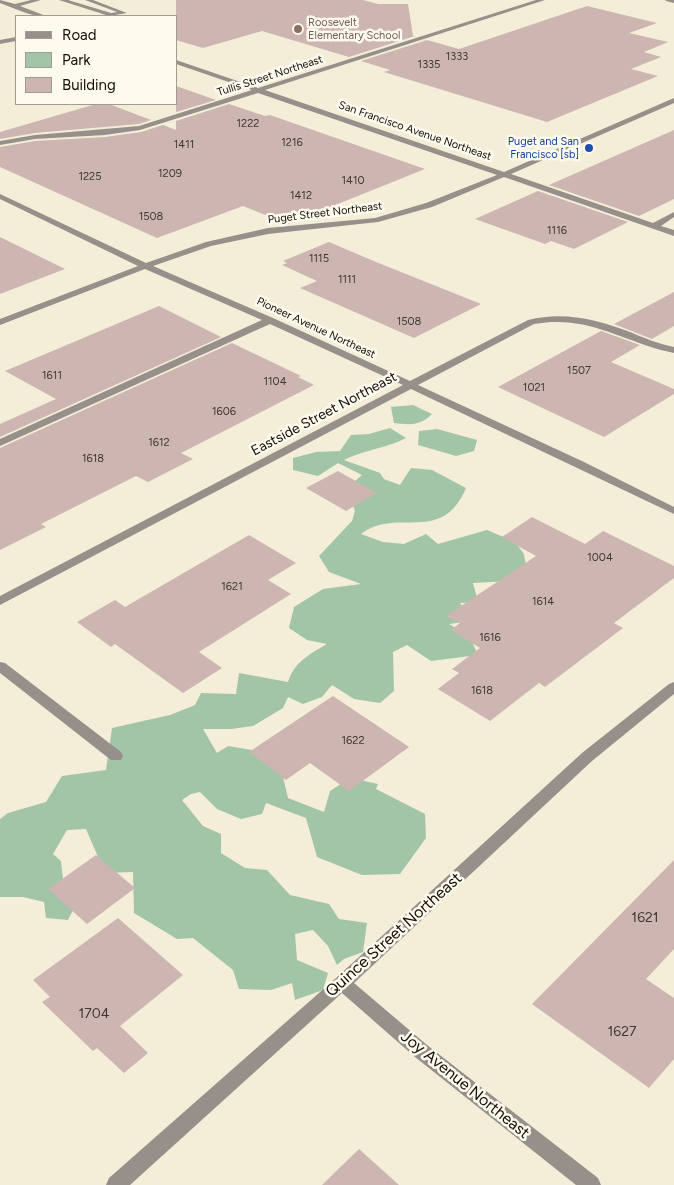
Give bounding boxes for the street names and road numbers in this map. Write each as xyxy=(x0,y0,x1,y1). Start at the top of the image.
street label: Tullis Street Northeast xyxy=(216,53,324,99)
street label: San Francisco Avenue Northeast xyxy=(337,99,493,163)
street label: Puget Street Northeast xyxy=(267,199,383,227)
street label: Pioneer Avenue Northeast xyxy=(254,295,378,361)
street label: Eastside Street Northeast xyxy=(248,368,400,460)
street label: Quince Street Northeast xyxy=(322,869,466,1001)
street label: Joy Avenue Northeast xyxy=(397,1027,533,1143)

